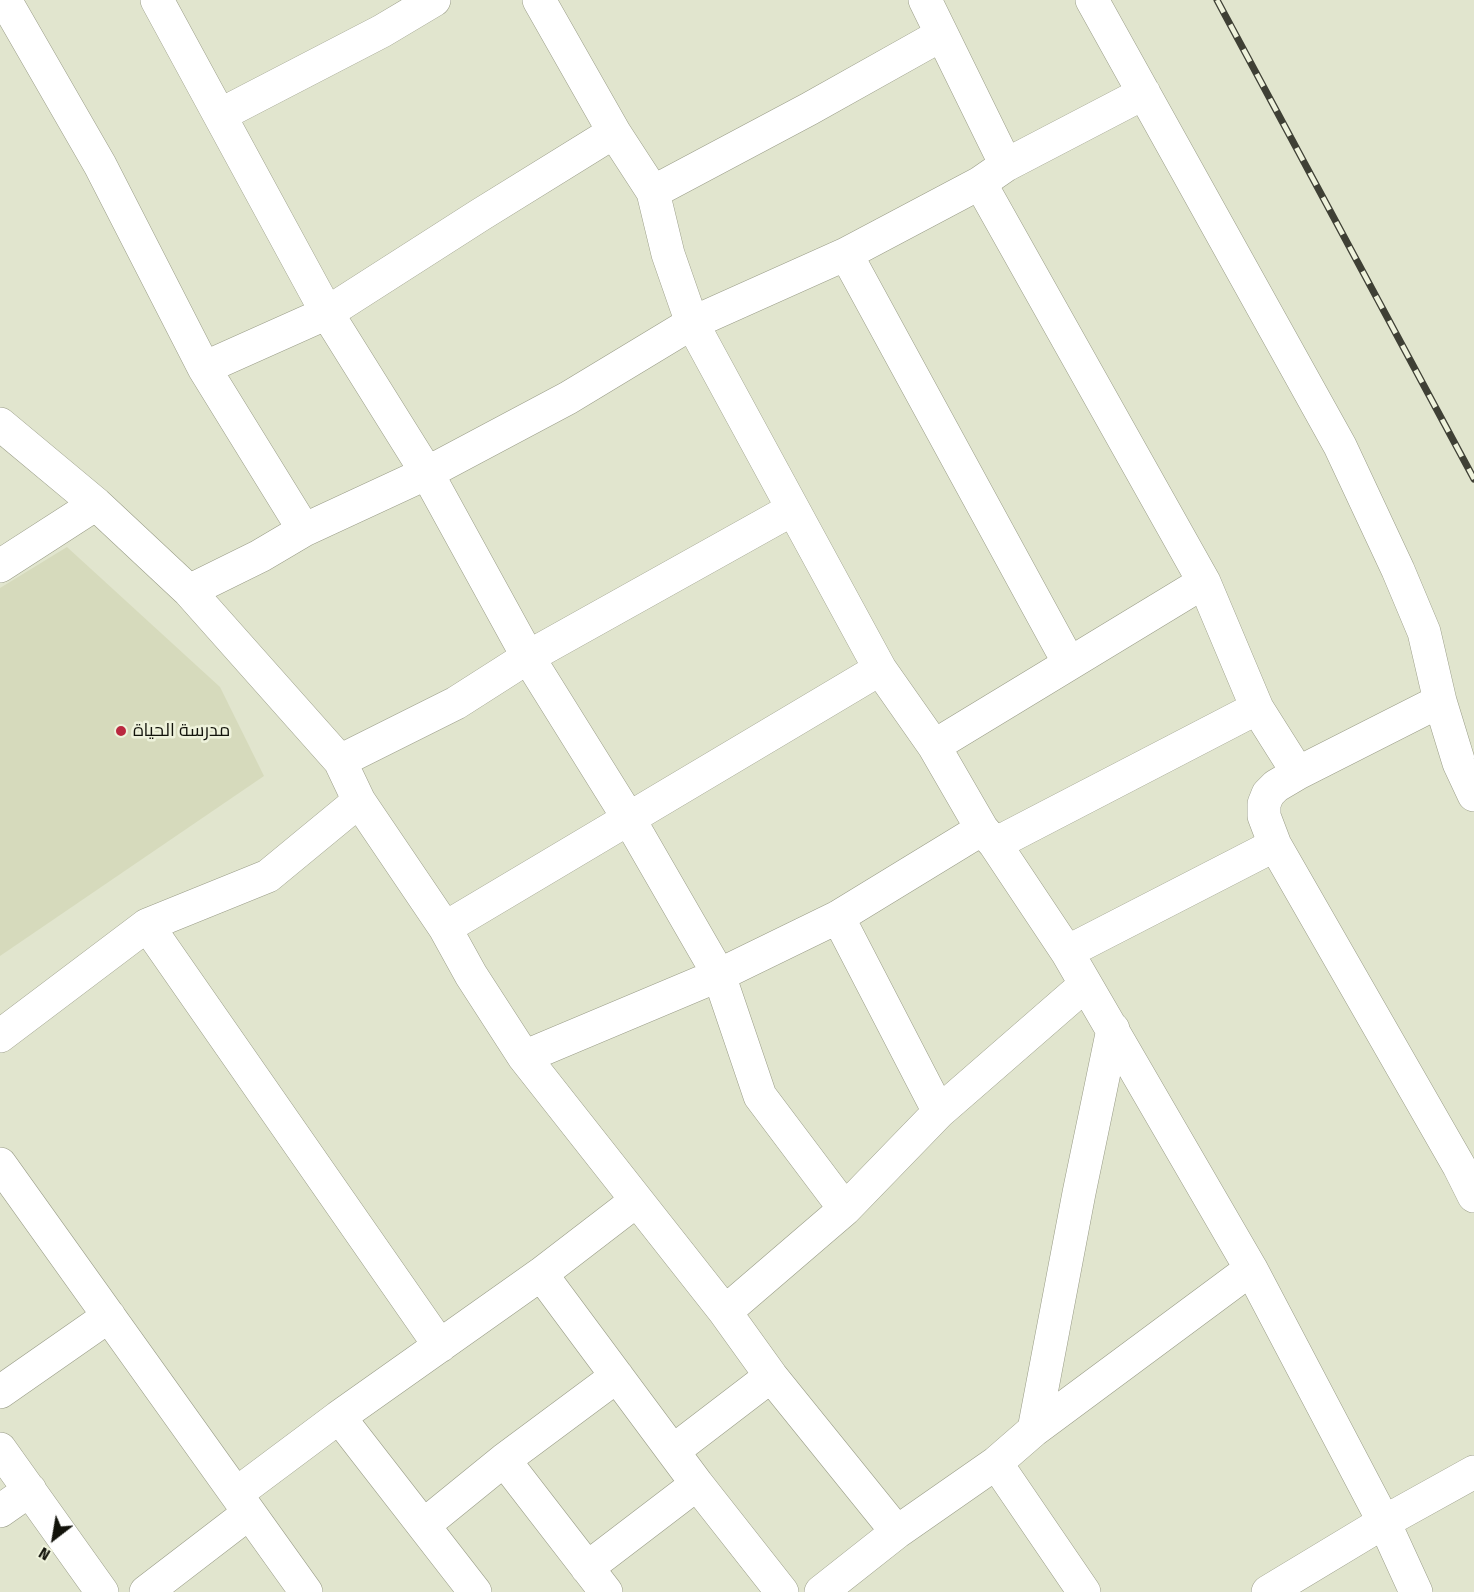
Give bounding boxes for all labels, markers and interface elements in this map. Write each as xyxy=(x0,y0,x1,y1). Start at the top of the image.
place label: مدرسة الحياة xyxy=(133,720,230,742)
marker: مدرسة الحياة xyxy=(114,724,128,738)
north arrow xyxy=(24,1508,84,1568)
text: N xyxy=(35,1543,53,1564)

